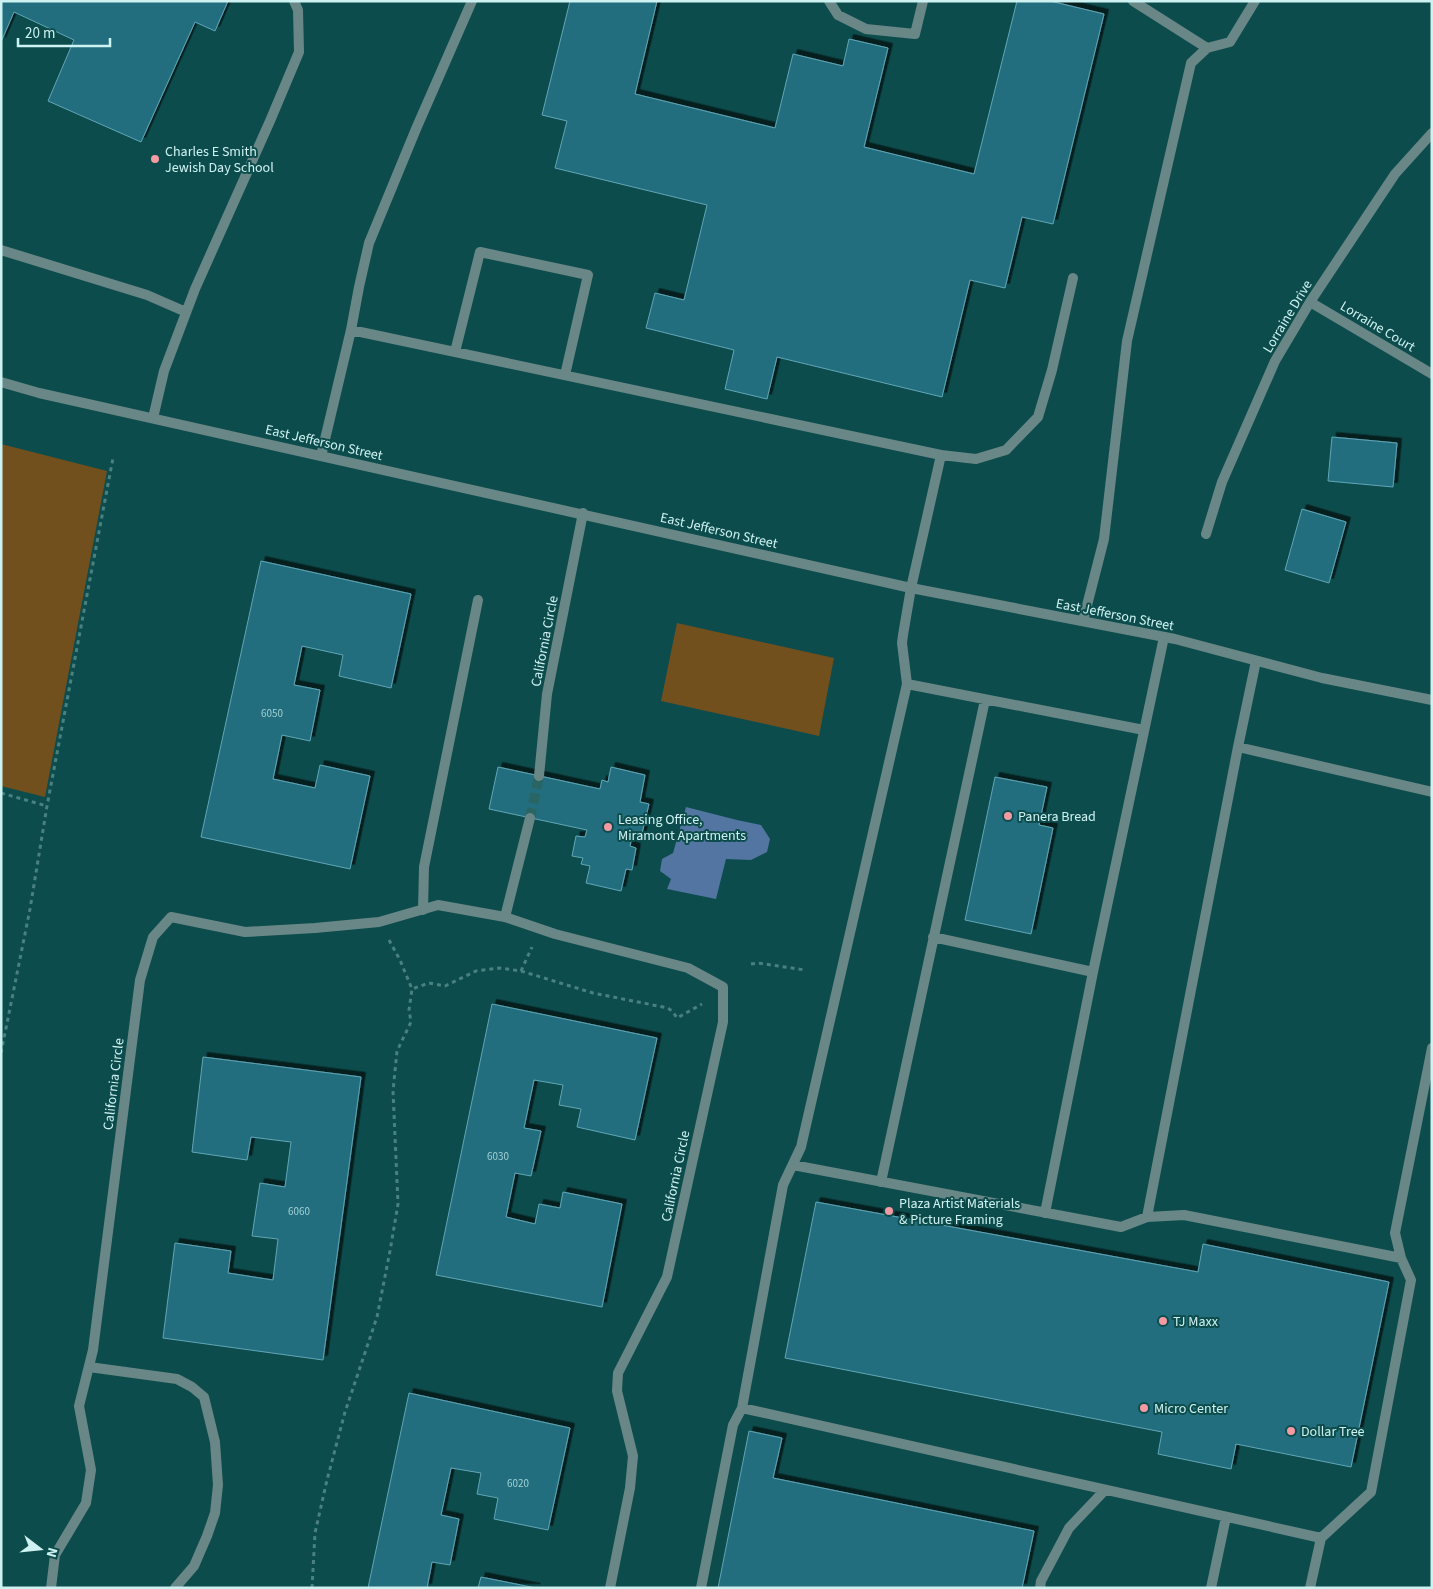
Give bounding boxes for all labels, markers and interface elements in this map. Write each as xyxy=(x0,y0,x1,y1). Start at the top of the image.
scale bar xyxy=(18,15,110,47)
text: 20 m xyxy=(25,23,55,44)
place label: Charles E Smith Jewish Day School xyxy=(165,142,274,178)
marker: Charles E Smith Jewish Day School xyxy=(149,153,161,165)
street label: Lorraine Drive xyxy=(1258,276,1318,357)
street label: Lorraine Court xyxy=(1336,297,1419,357)
street label: East Jefferson Street xyxy=(263,420,385,466)
street label: East Jefferson Street xyxy=(658,508,780,554)
street label: California Circle xyxy=(526,594,564,688)
street label: East Jefferson Street xyxy=(1054,594,1176,636)
house number: 6050 xyxy=(261,706,283,721)
place label: Panera Bread xyxy=(1018,807,1096,827)
place label: Leasing Office, Miramont Apartments xyxy=(618,810,746,846)
marker: Panera Bread xyxy=(1002,810,1014,822)
marker: Leasing Office, Miramont Apartments xyxy=(602,821,614,833)
street label: California Circle xyxy=(98,1037,130,1131)
street label: California Circle xyxy=(657,1129,695,1224)
house number: 6030 xyxy=(487,1149,509,1164)
place label: Plaza Artist Materials & Picture Framing xyxy=(899,1194,1020,1230)
house number: 6060 xyxy=(288,1204,310,1219)
marker: Plaza Artist Materials & Picture Framing xyxy=(883,1205,895,1217)
place label: TJ Maxx xyxy=(1173,1312,1219,1332)
marker: TJ Maxx xyxy=(1157,1315,1169,1327)
place label: Micro Center xyxy=(1154,1399,1228,1419)
marker: Micro Center xyxy=(1138,1402,1150,1414)
place label: Dollar Tree xyxy=(1301,1422,1365,1442)
marker: Dollar Tree xyxy=(1285,1425,1297,1437)
house number: 6020 xyxy=(507,1476,529,1491)
north arrow xyxy=(15,1524,65,1574)
text: N xyxy=(41,1545,62,1560)

